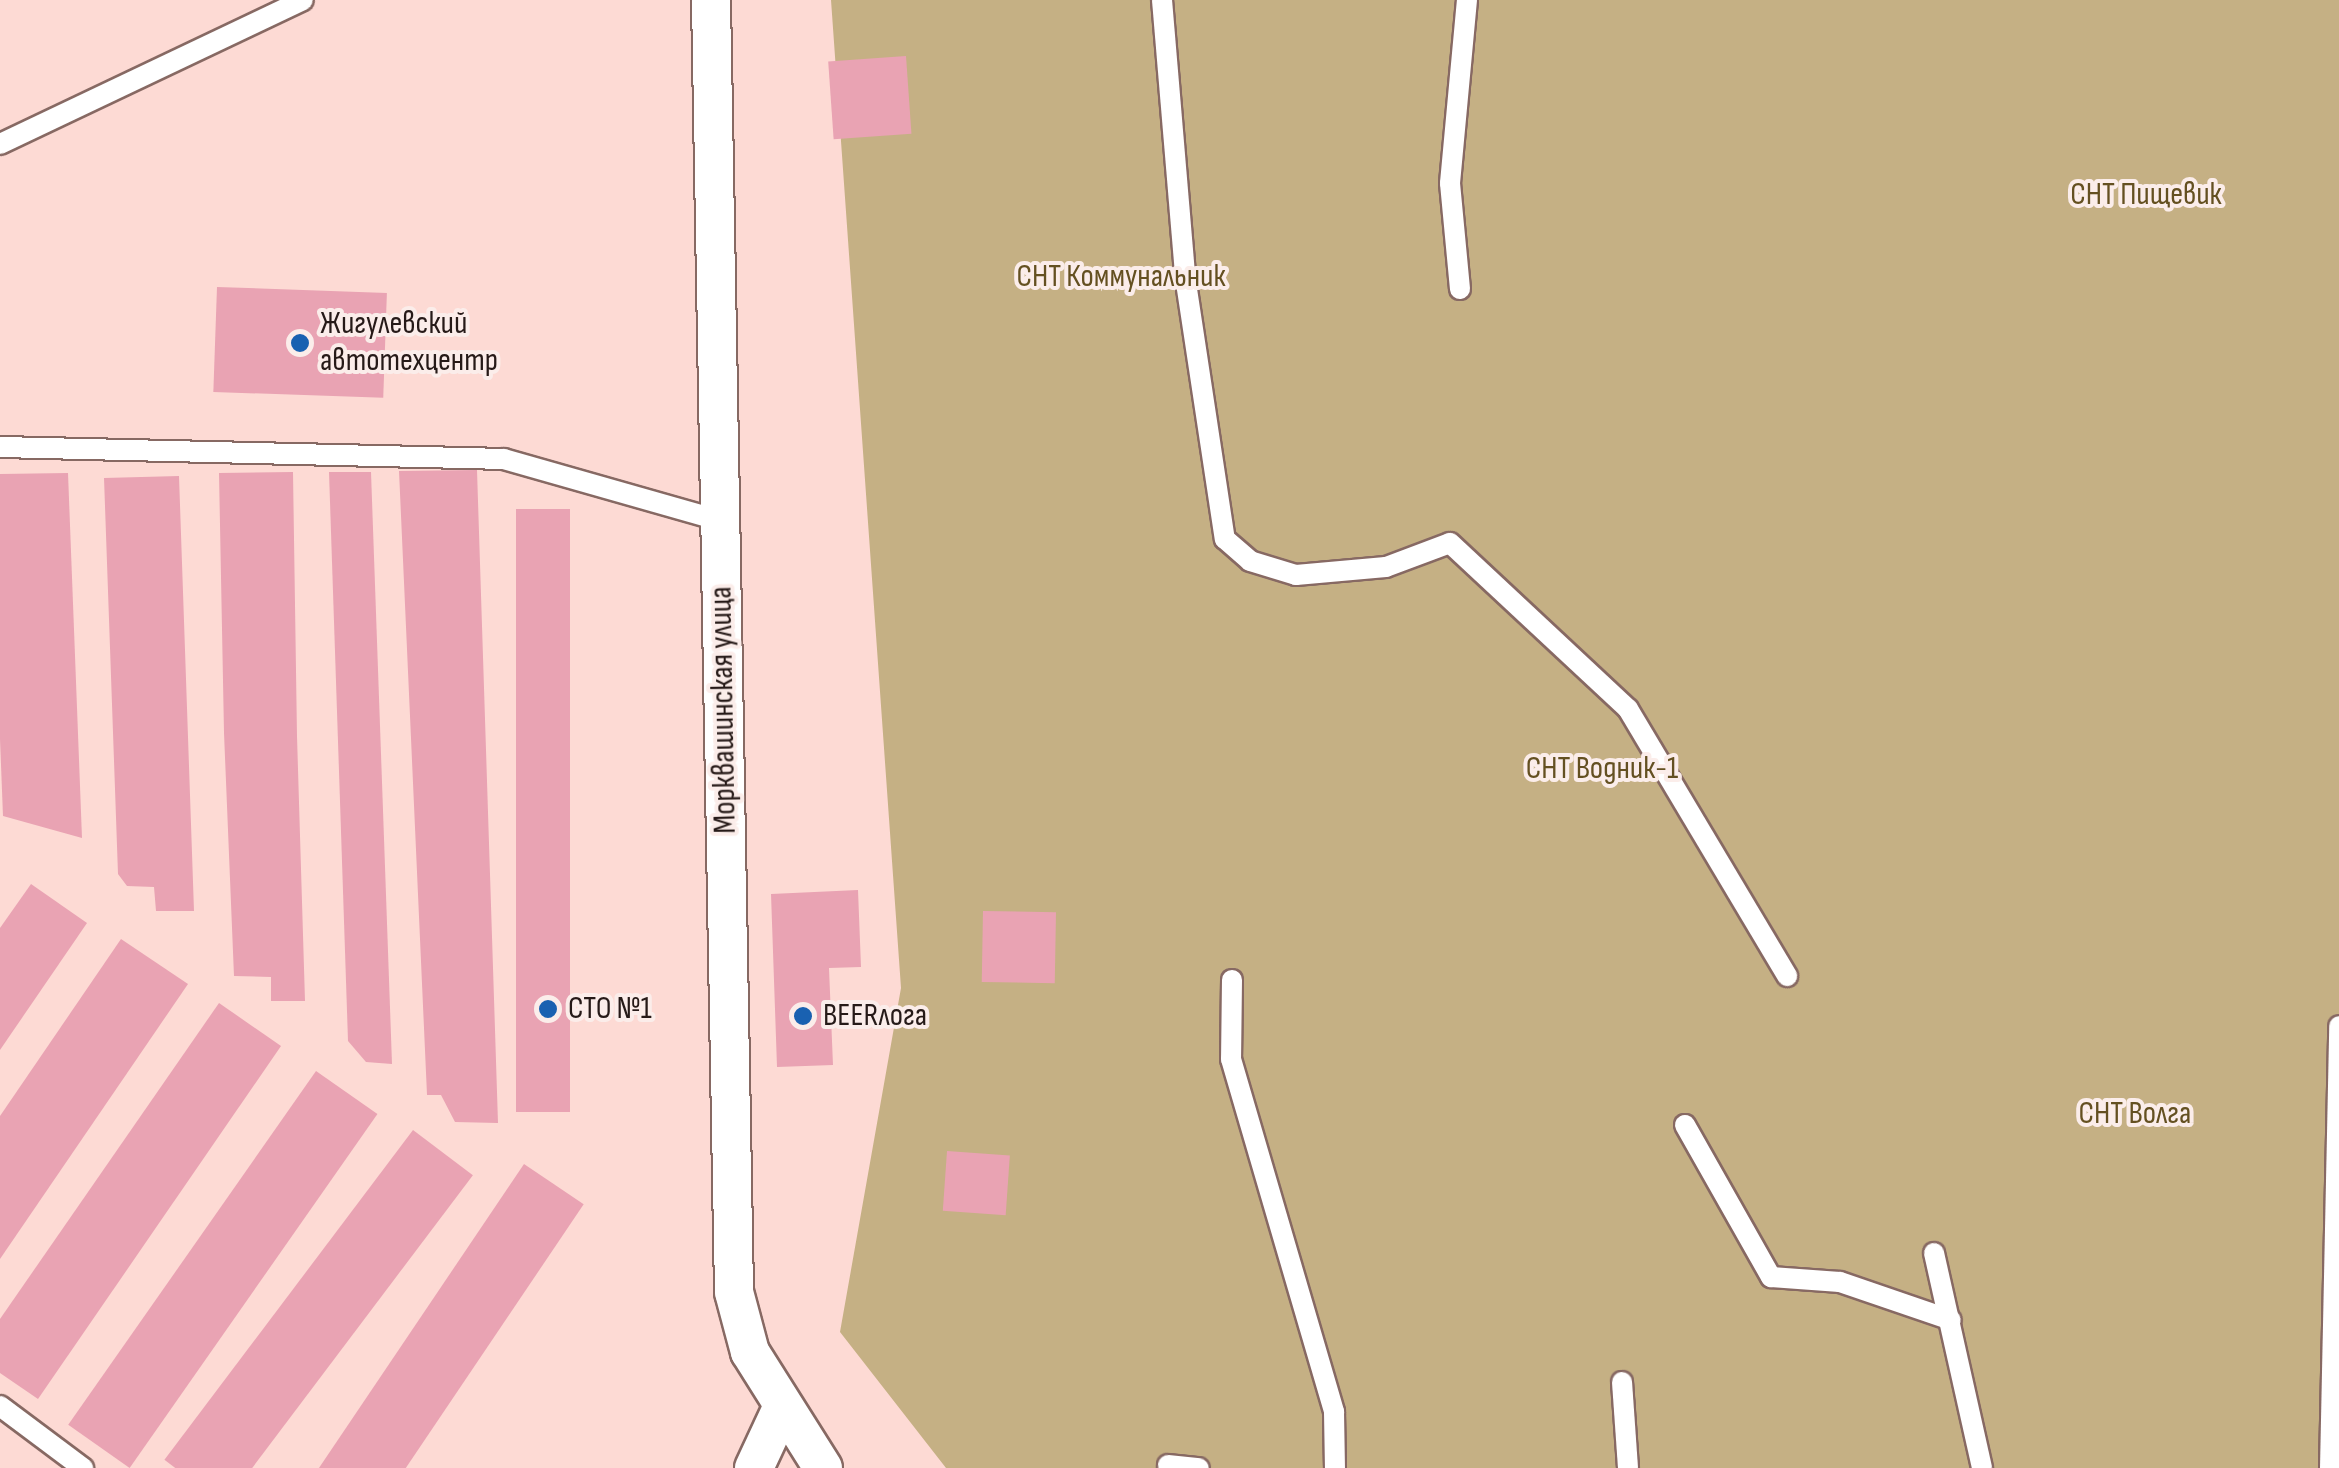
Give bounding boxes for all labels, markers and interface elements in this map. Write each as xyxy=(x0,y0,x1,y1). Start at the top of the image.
park label: СНТ Пищевик xyxy=(2070,176,2222,214)
park label: СНТ Коммунальник xyxy=(1017,258,1225,296)
place label: Жигулевский автотехцентр xyxy=(320,306,498,381)
marker: Жигулевский автотехцентр xyxy=(289,332,311,354)
street label: Морквашинская улица xyxy=(703,586,745,834)
park label: СНТ Водник-1 xyxy=(1526,750,1678,788)
place label: СТО №1 xyxy=(568,990,652,1028)
place label: BEERлога xyxy=(823,997,927,1035)
marker: СТО №1 xyxy=(537,998,559,1020)
marker: BEERлога xyxy=(792,1005,814,1027)
park label: СНТ Волга xyxy=(2079,1095,2191,1133)

